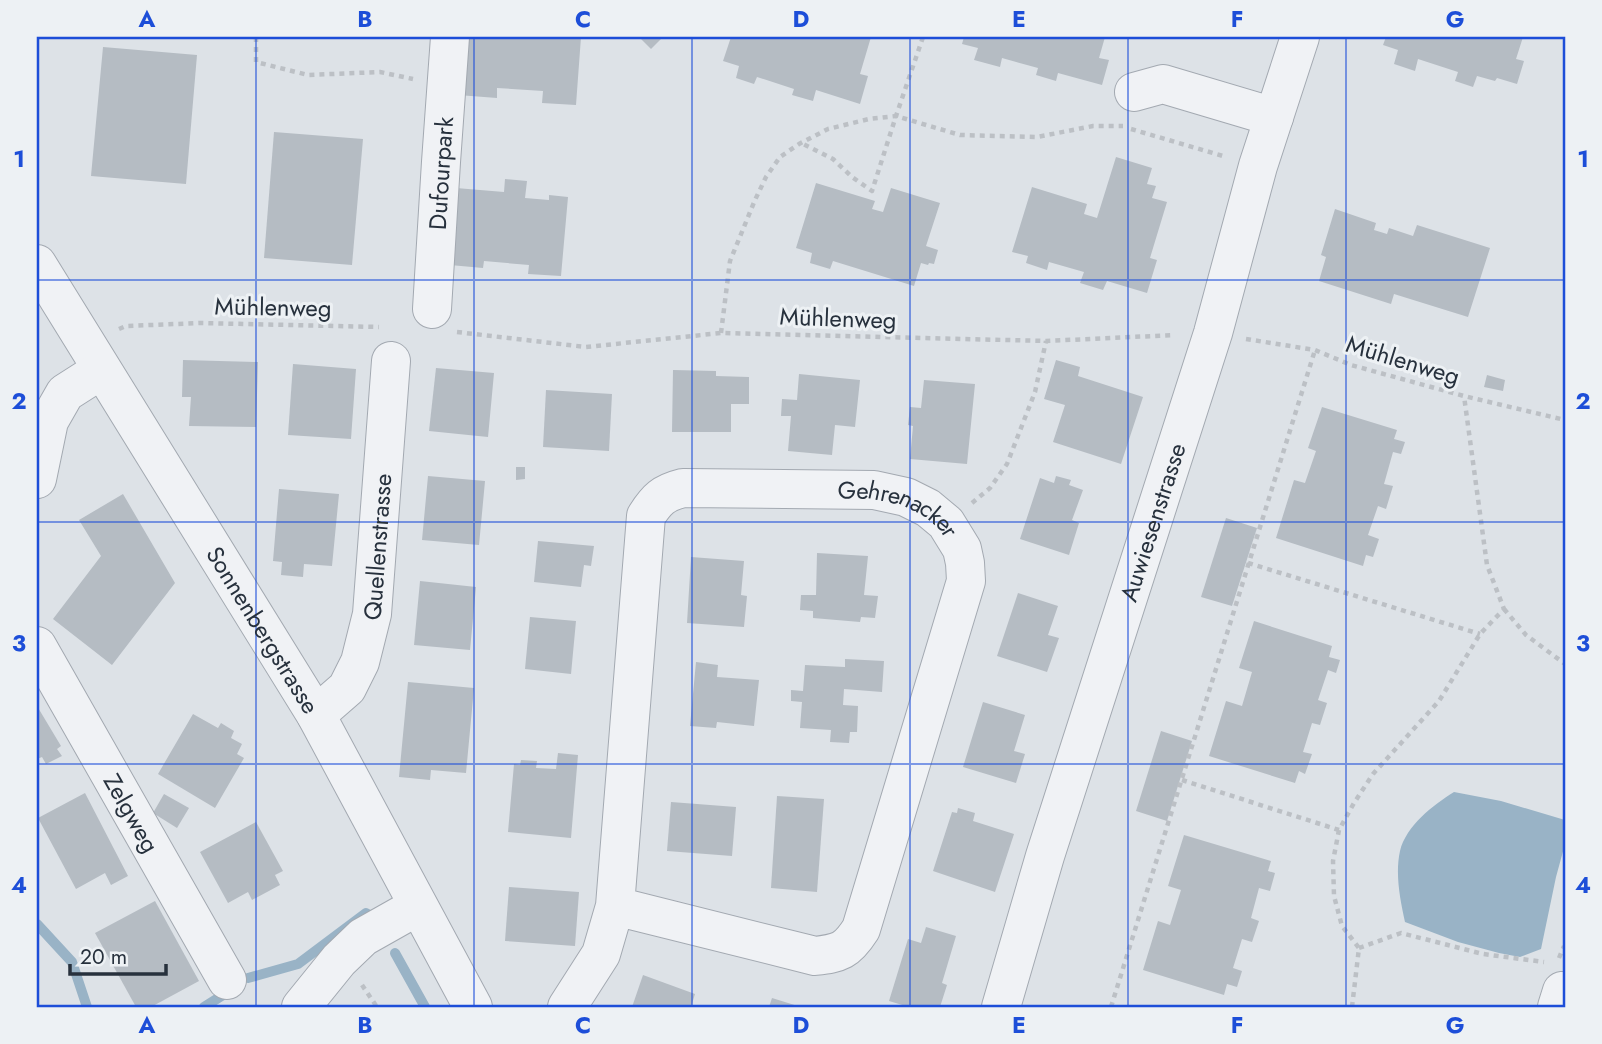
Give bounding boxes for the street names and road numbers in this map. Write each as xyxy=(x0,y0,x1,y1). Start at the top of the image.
street label: Dufourpark xyxy=(419,115,462,231)
street label: Mühlenweg xyxy=(214,288,332,326)
street label: Mühlenweg xyxy=(779,298,897,338)
street label: Mühlenweg xyxy=(1342,326,1464,394)
street label: Auwiesenstrasse xyxy=(1110,438,1194,606)
street label: Quellenstrasse xyxy=(354,472,400,621)
street label: Gehrenacker xyxy=(837,472,968,544)
street label: Sonnenbergstrasse xyxy=(198,539,328,720)
street label: Zelgweg xyxy=(95,767,168,859)

